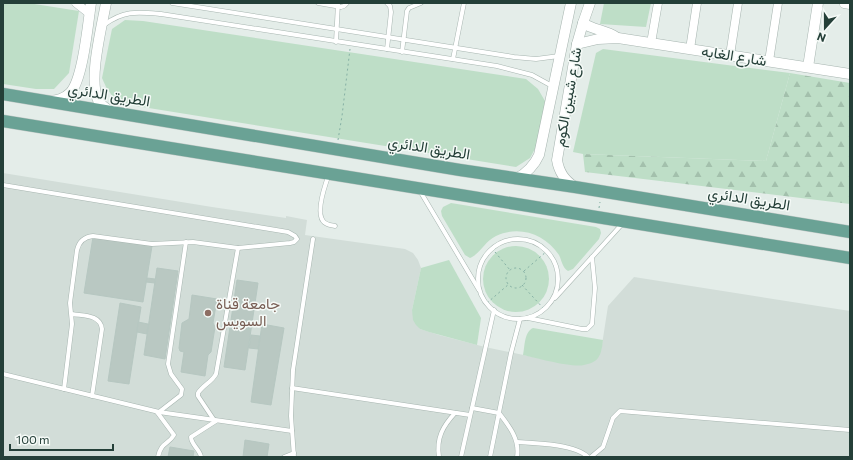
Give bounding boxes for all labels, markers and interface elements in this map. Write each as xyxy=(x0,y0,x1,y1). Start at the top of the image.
north arrow xyxy=(805,8,845,48)
text: N xyxy=(815,30,827,45)
street label: شارع الغابه xyxy=(700,41,768,72)
street label: شارع شبين الكوم xyxy=(549,45,588,149)
street label: الطريق الدائري xyxy=(66,79,152,114)
street label: الطريق الدائري xyxy=(386,132,472,167)
street label: الطريق الدائري xyxy=(706,183,792,218)
place label: جامعة قناة السويس xyxy=(216,294,280,331)
marker: جامعة قناة السويس xyxy=(203,308,213,318)
scale bar xyxy=(10,426,113,452)
text: 100 m xyxy=(16,432,50,446)

